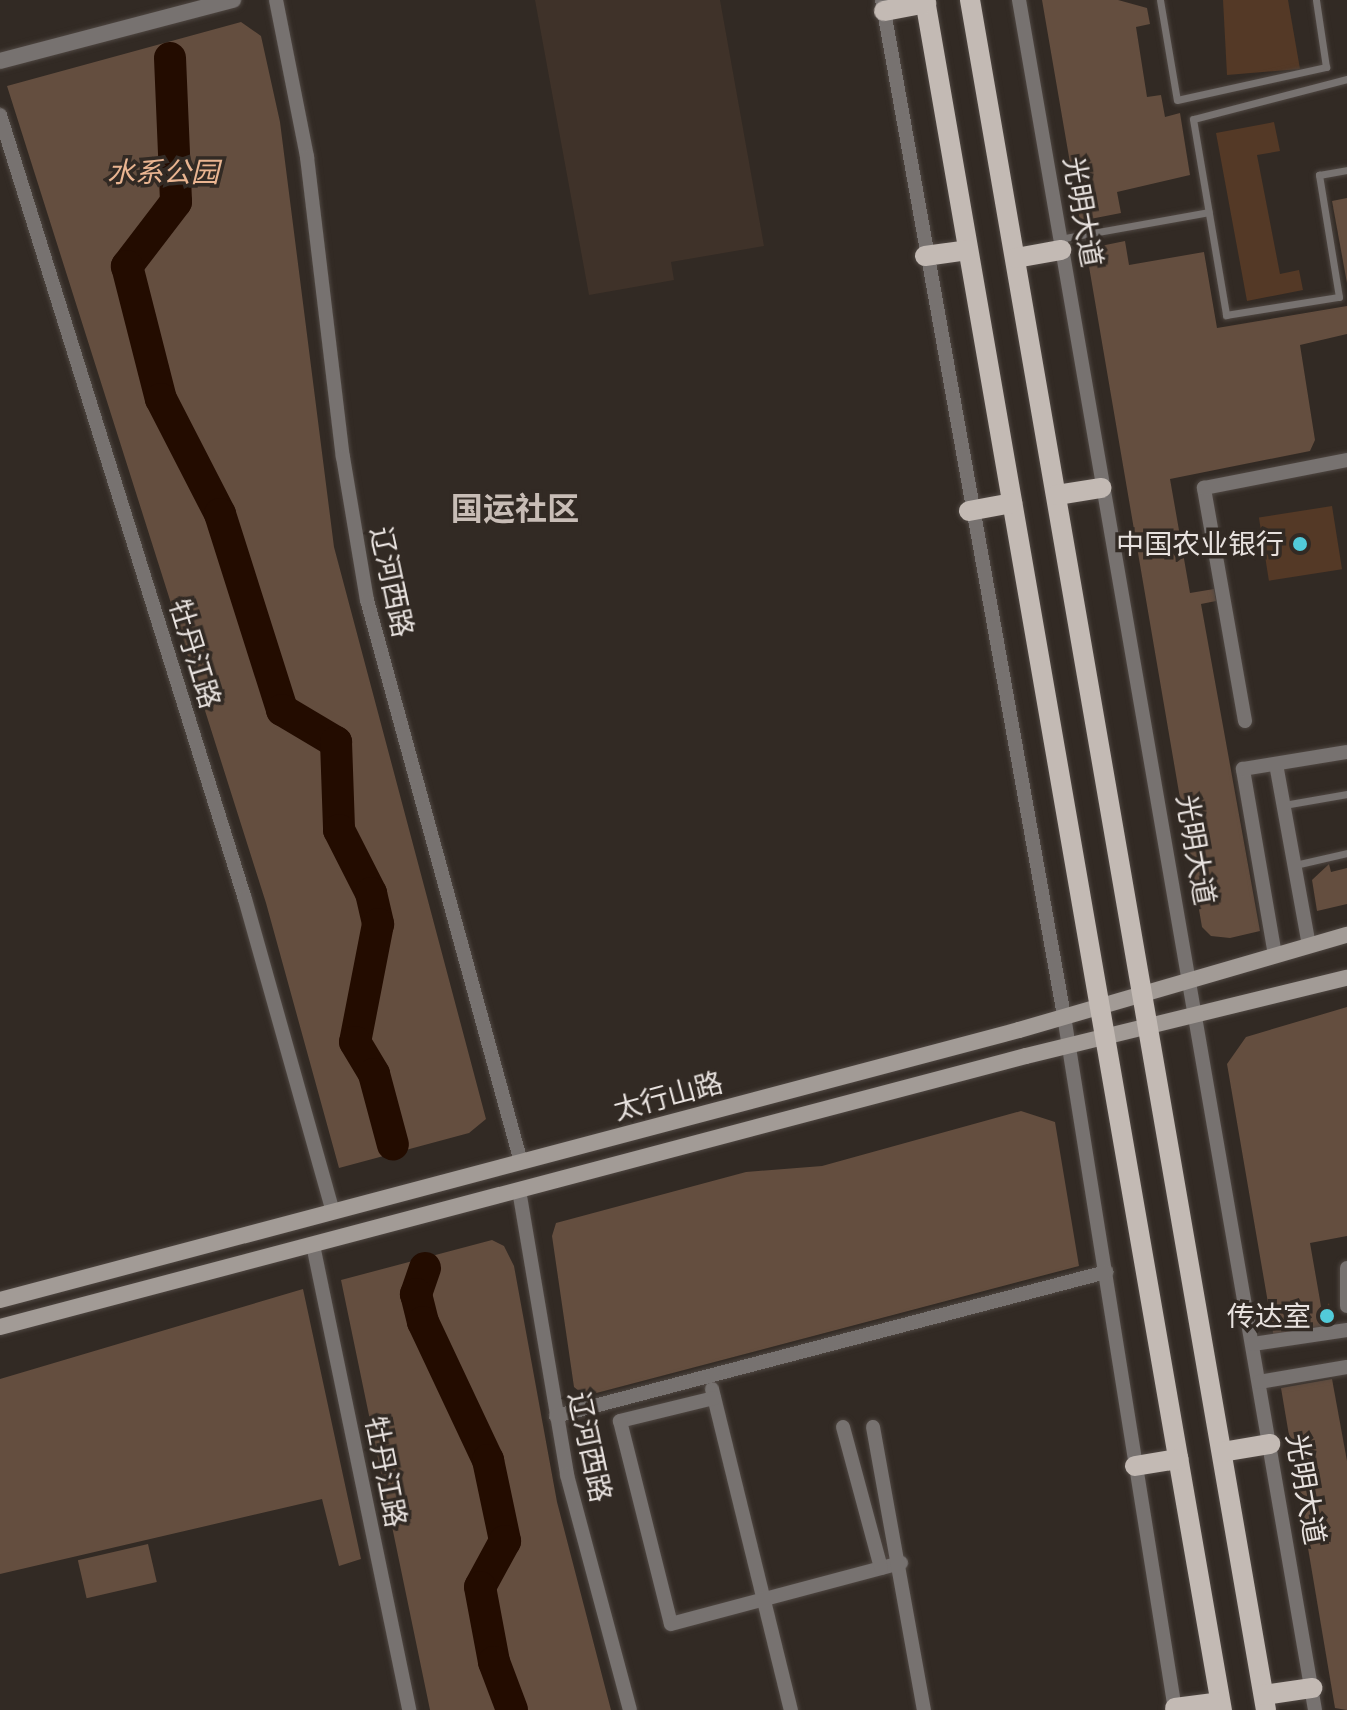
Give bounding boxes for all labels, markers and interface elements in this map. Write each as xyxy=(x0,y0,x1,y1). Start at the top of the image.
street label: 光明大道 xyxy=(1057,154,1109,270)
park label: 水系公园 xyxy=(107,155,219,189)
district label: 国运社区 xyxy=(451,489,579,527)
street label: 辽河西路 xyxy=(364,524,420,640)
place label: 中国农业银行 xyxy=(1116,527,1284,561)
marker: 中国农业银行 xyxy=(1291,535,1309,553)
street label: 牡丹江路 xyxy=(163,596,227,712)
street label: 光明大道 xyxy=(1170,792,1222,908)
street label: 太行山路 xyxy=(610,1065,726,1127)
place label: 传达室 xyxy=(1227,1299,1311,1333)
marker: 传达室 xyxy=(1318,1307,1336,1325)
street label: 辽河西路 xyxy=(562,1389,618,1505)
street label: 牡丹江路 xyxy=(359,1414,413,1530)
street label: 光明大道 xyxy=(1280,1431,1332,1547)

